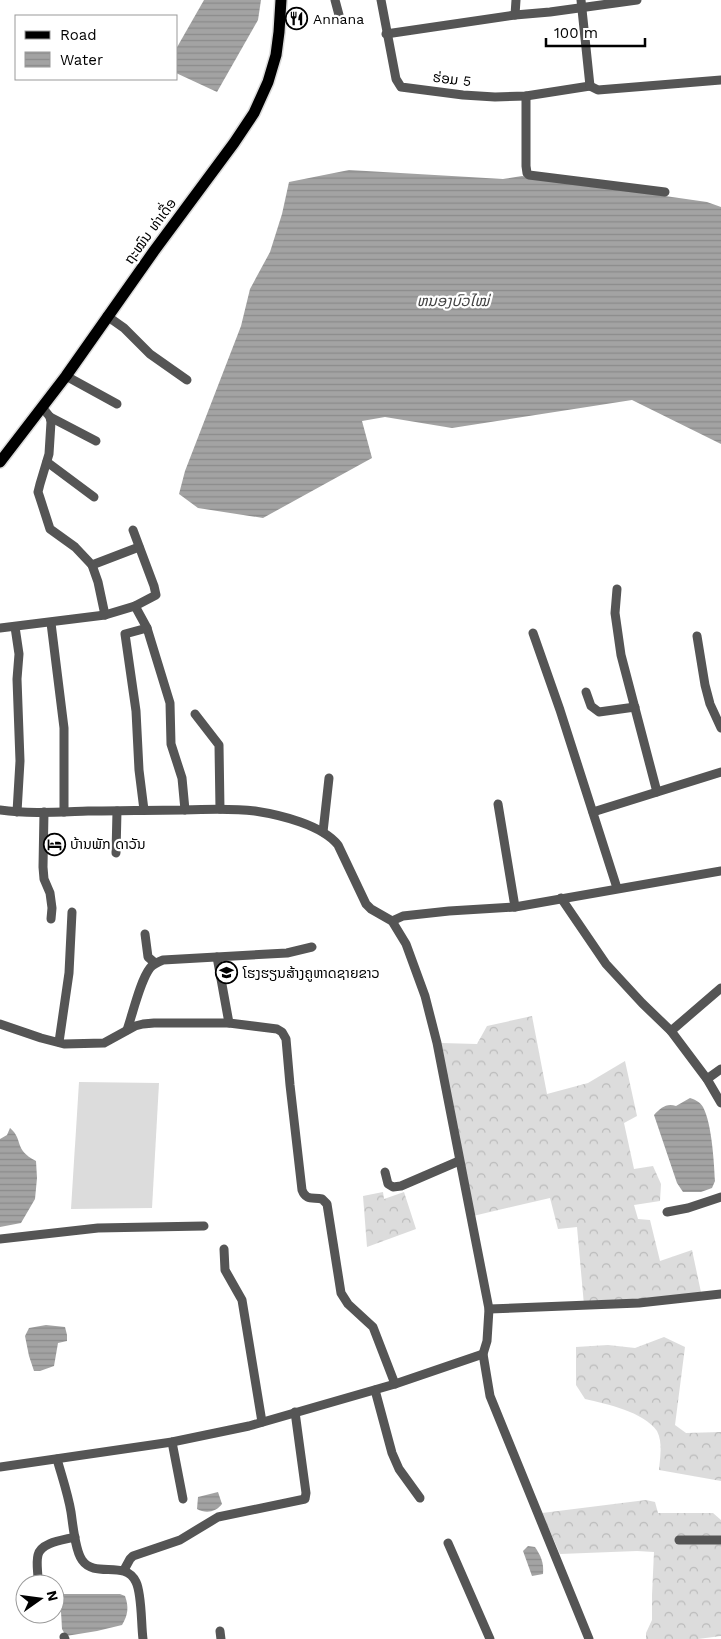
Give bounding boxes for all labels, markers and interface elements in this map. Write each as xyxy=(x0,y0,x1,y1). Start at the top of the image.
restaurant icon: Annana xyxy=(285,7,309,31)
place label: Annana xyxy=(313,11,364,27)
legend xyxy=(15,15,178,80)
scale bar xyxy=(546,15,645,47)
text: 100 m xyxy=(554,24,598,42)
text: Road xyxy=(60,26,97,44)
text: Water xyxy=(60,51,103,69)
street label: ຮ່ອມ 5 xyxy=(432,69,472,89)
street label: ຖະໝົນ ທ່າເດື່ອ xyxy=(118,193,179,267)
water label: ຫນອງບົວໄໝ່ xyxy=(417,292,492,310)
hotel icon: ບ້ານພັກ ດາວັນ xyxy=(42,832,66,856)
place label: ບ້ານພັກ ດາວັນ xyxy=(70,836,146,852)
school or university icon: ໂຮງຮຽນສ້າງຄູຫາດຊາຍຂາວ xyxy=(215,961,239,985)
place label: ໂຮງຮຽນສ້າງຄູຫາດຊາຍຂາວ xyxy=(242,965,380,982)
north arrow xyxy=(15,1574,65,1624)
text: N xyxy=(44,1589,62,1603)

